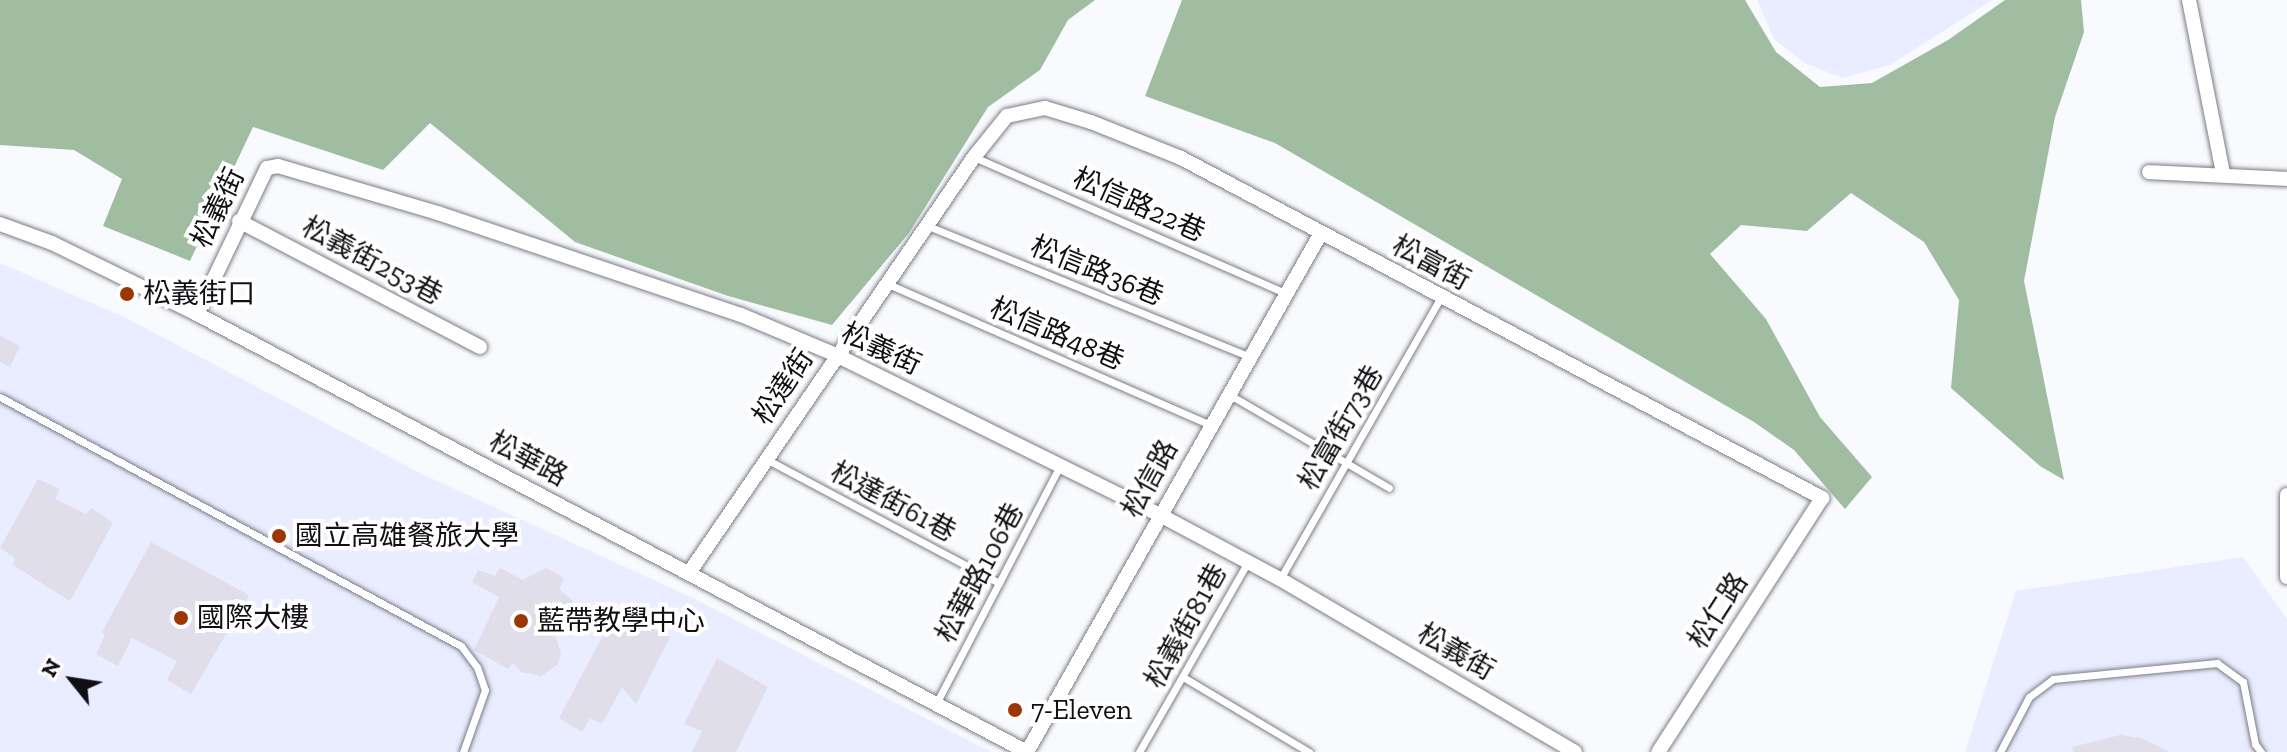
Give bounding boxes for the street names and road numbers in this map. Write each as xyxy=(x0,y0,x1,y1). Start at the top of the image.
street label: 松信路22巷 xyxy=(1068,161,1210,249)
street label: 松義街 xyxy=(184,163,252,253)
street label: 松義街253巷 xyxy=(296,210,448,312)
street label: 松富街 xyxy=(1386,228,1476,298)
street label: 松信路36巷 xyxy=(1026,229,1168,313)
street label: 松信路48巷 xyxy=(985,291,1129,377)
street label: 松義街 xyxy=(836,316,926,382)
street label: 松達街 xyxy=(746,343,820,431)
street label: 松富街73巷 xyxy=(1292,359,1390,497)
street label: 松華路 xyxy=(483,424,573,494)
street label: 松信路 xyxy=(1115,434,1185,524)
street label: 松達街61巷 xyxy=(824,455,962,549)
street label: 松華路106巷 xyxy=(929,497,1031,649)
street label: 松義街81巷 xyxy=(1138,558,1234,694)
street label: 松仁路 xyxy=(1681,567,1755,655)
street label: 松義街 xyxy=(1411,616,1501,688)

